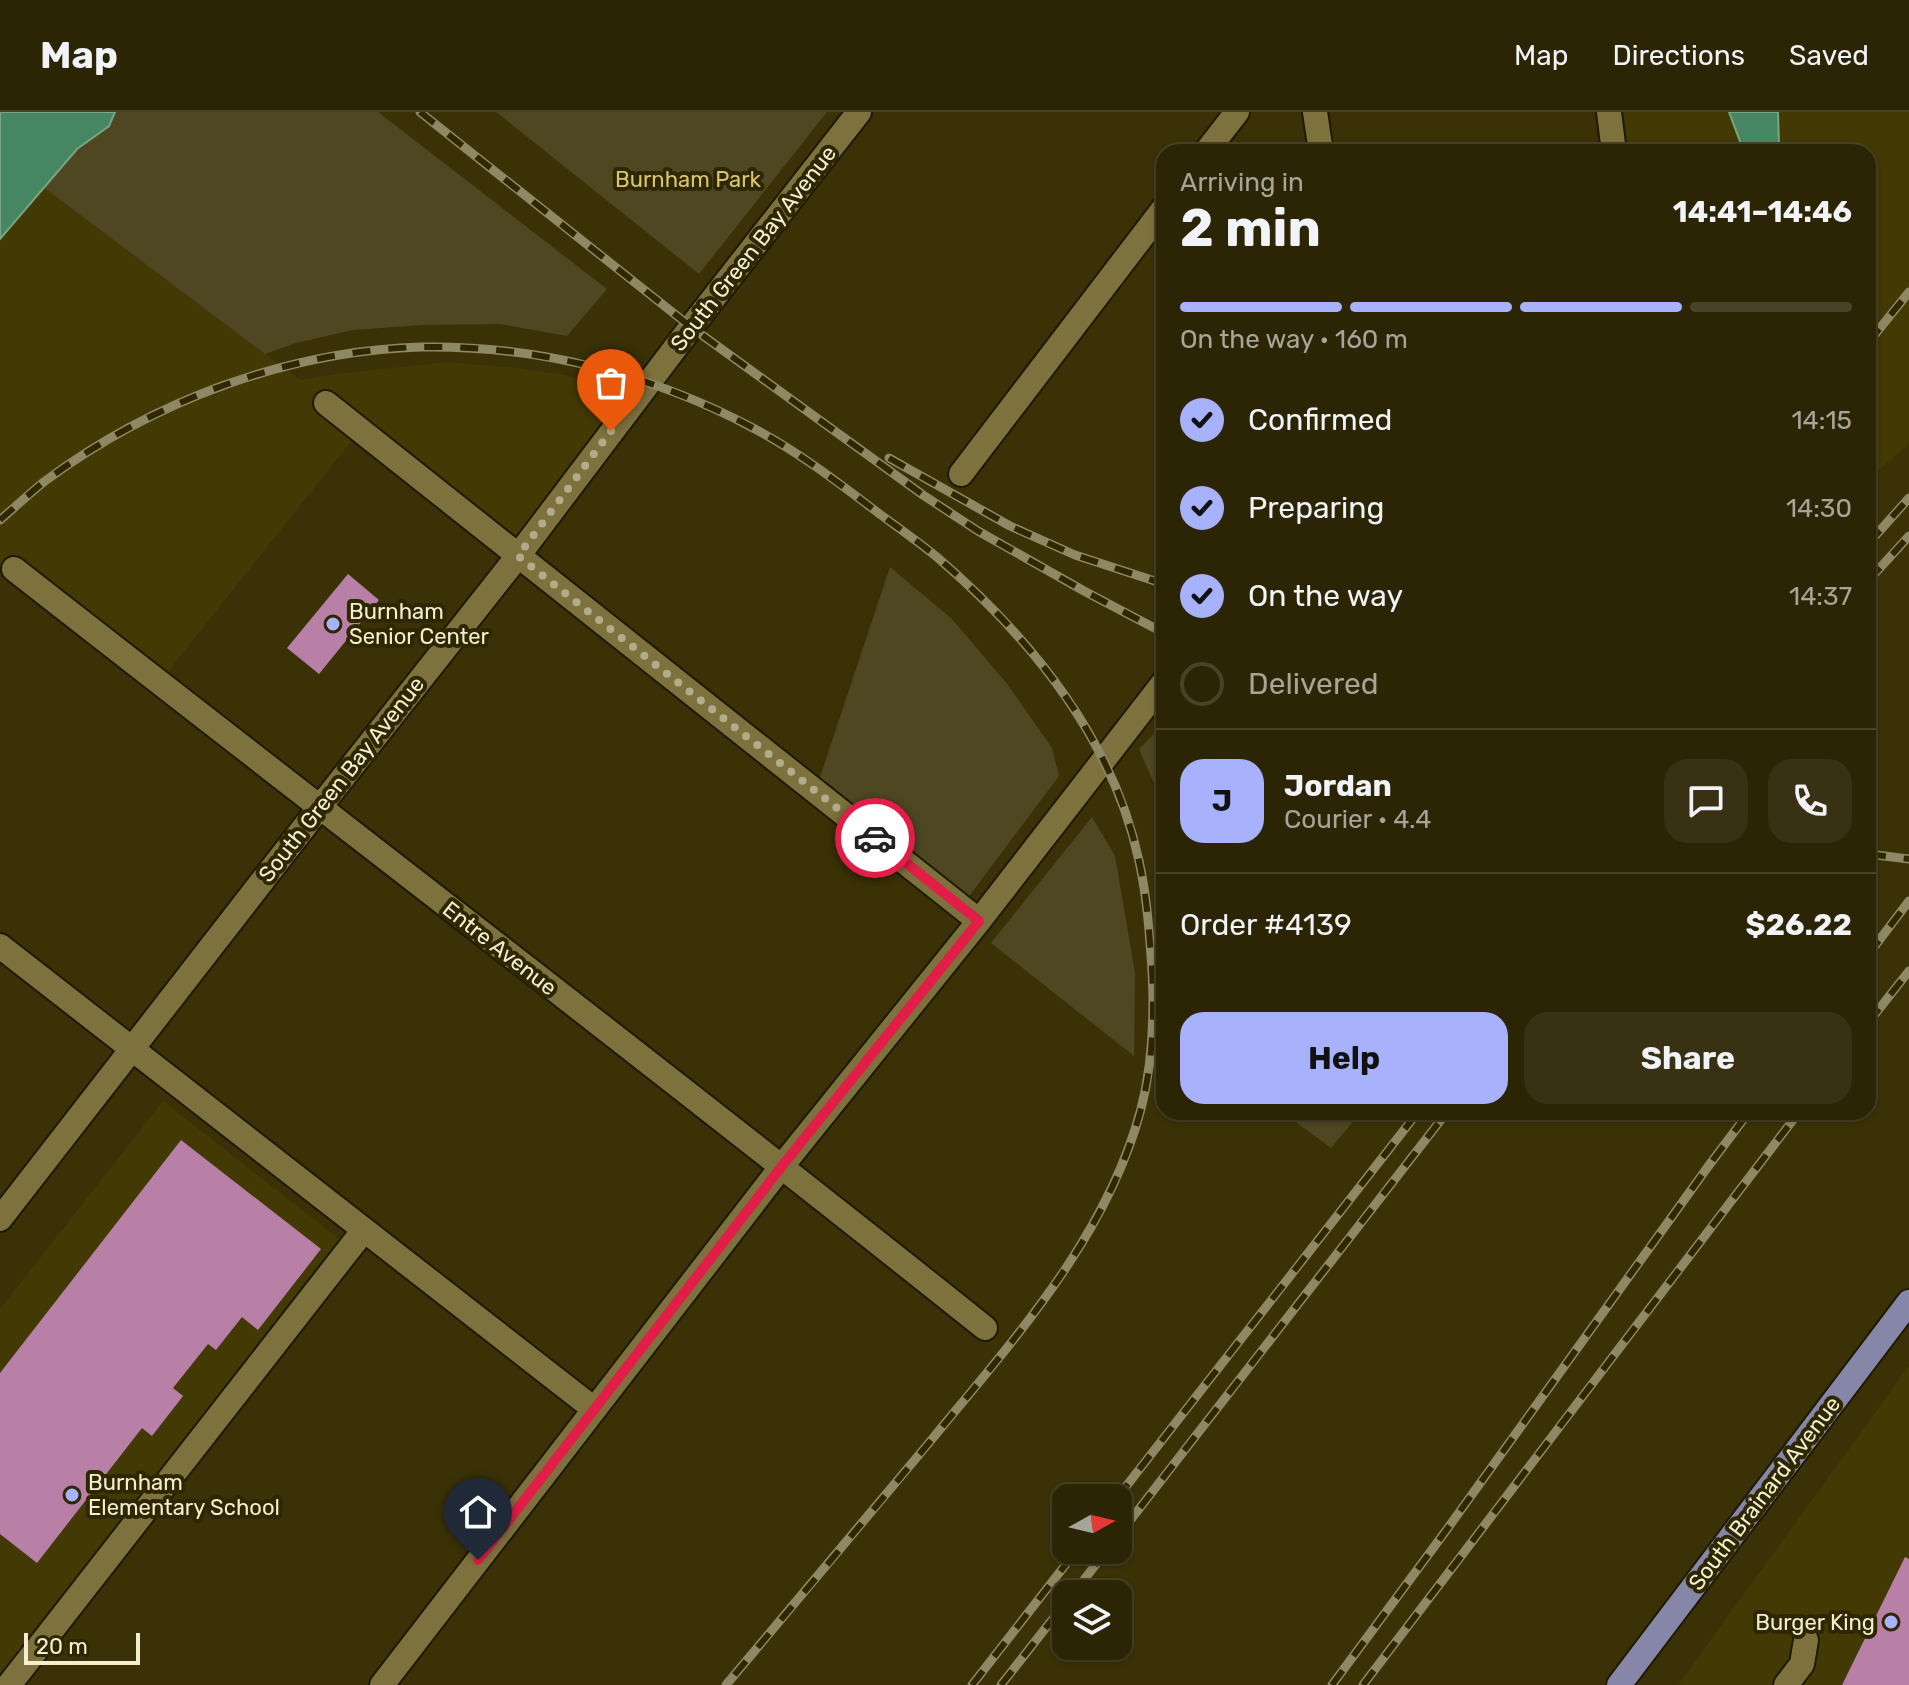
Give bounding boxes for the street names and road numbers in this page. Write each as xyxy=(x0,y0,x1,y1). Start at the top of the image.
street label: South Green Bay Avenue xyxy=(665,140,842,356)
street label: South Green Bay Avenue xyxy=(253,671,430,887)
street label: Entre Avenue xyxy=(437,895,562,1001)
street label: South Brainard Avenue xyxy=(1683,1391,1846,1596)

